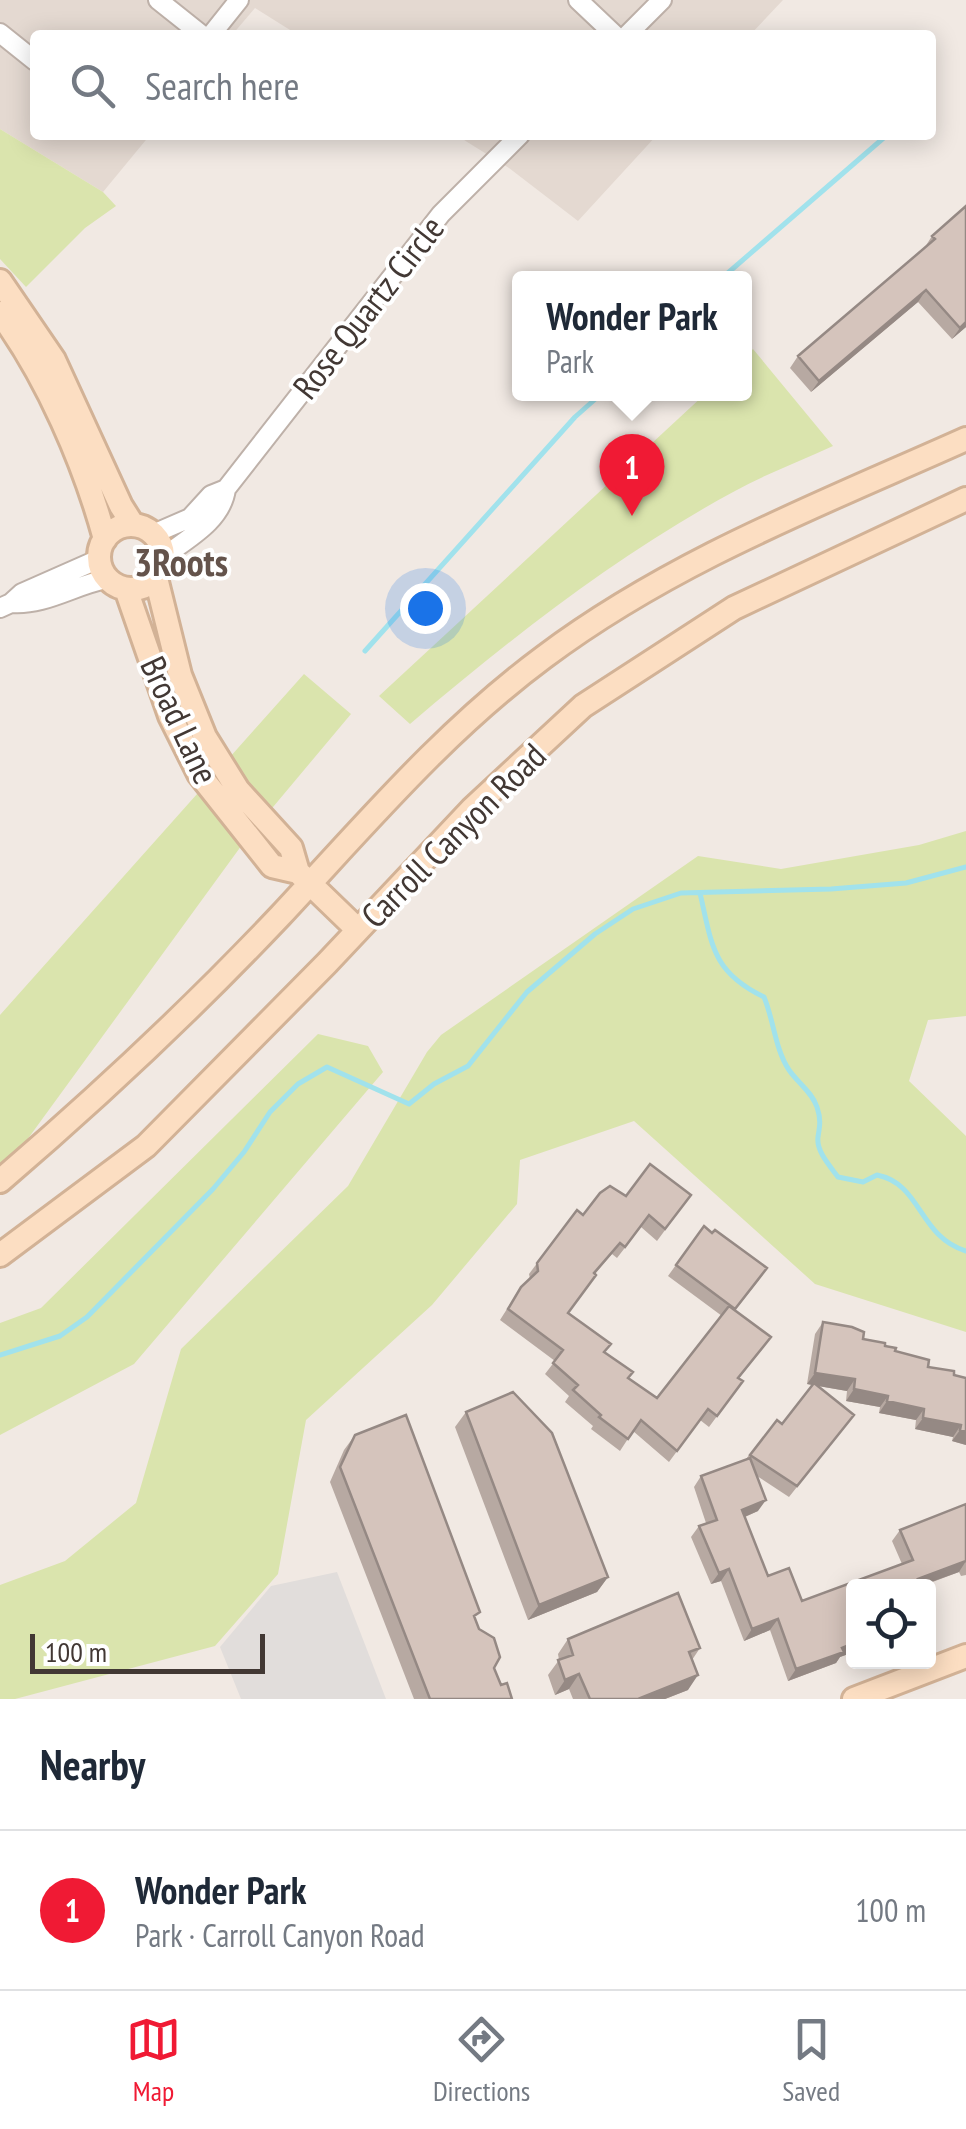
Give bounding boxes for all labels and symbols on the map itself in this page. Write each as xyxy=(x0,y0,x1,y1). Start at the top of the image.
street label: Rose Quartz Circle xyxy=(282,206,454,408)
pin: 1 xyxy=(600,434,664,516)
district label: 3Roots xyxy=(134,537,228,586)
your location xyxy=(400,583,451,634)
street label: Broad Lane xyxy=(130,649,230,791)
street label: Carroll Canyon Road xyxy=(351,733,555,937)
scale bar xyxy=(30,1629,265,1674)

